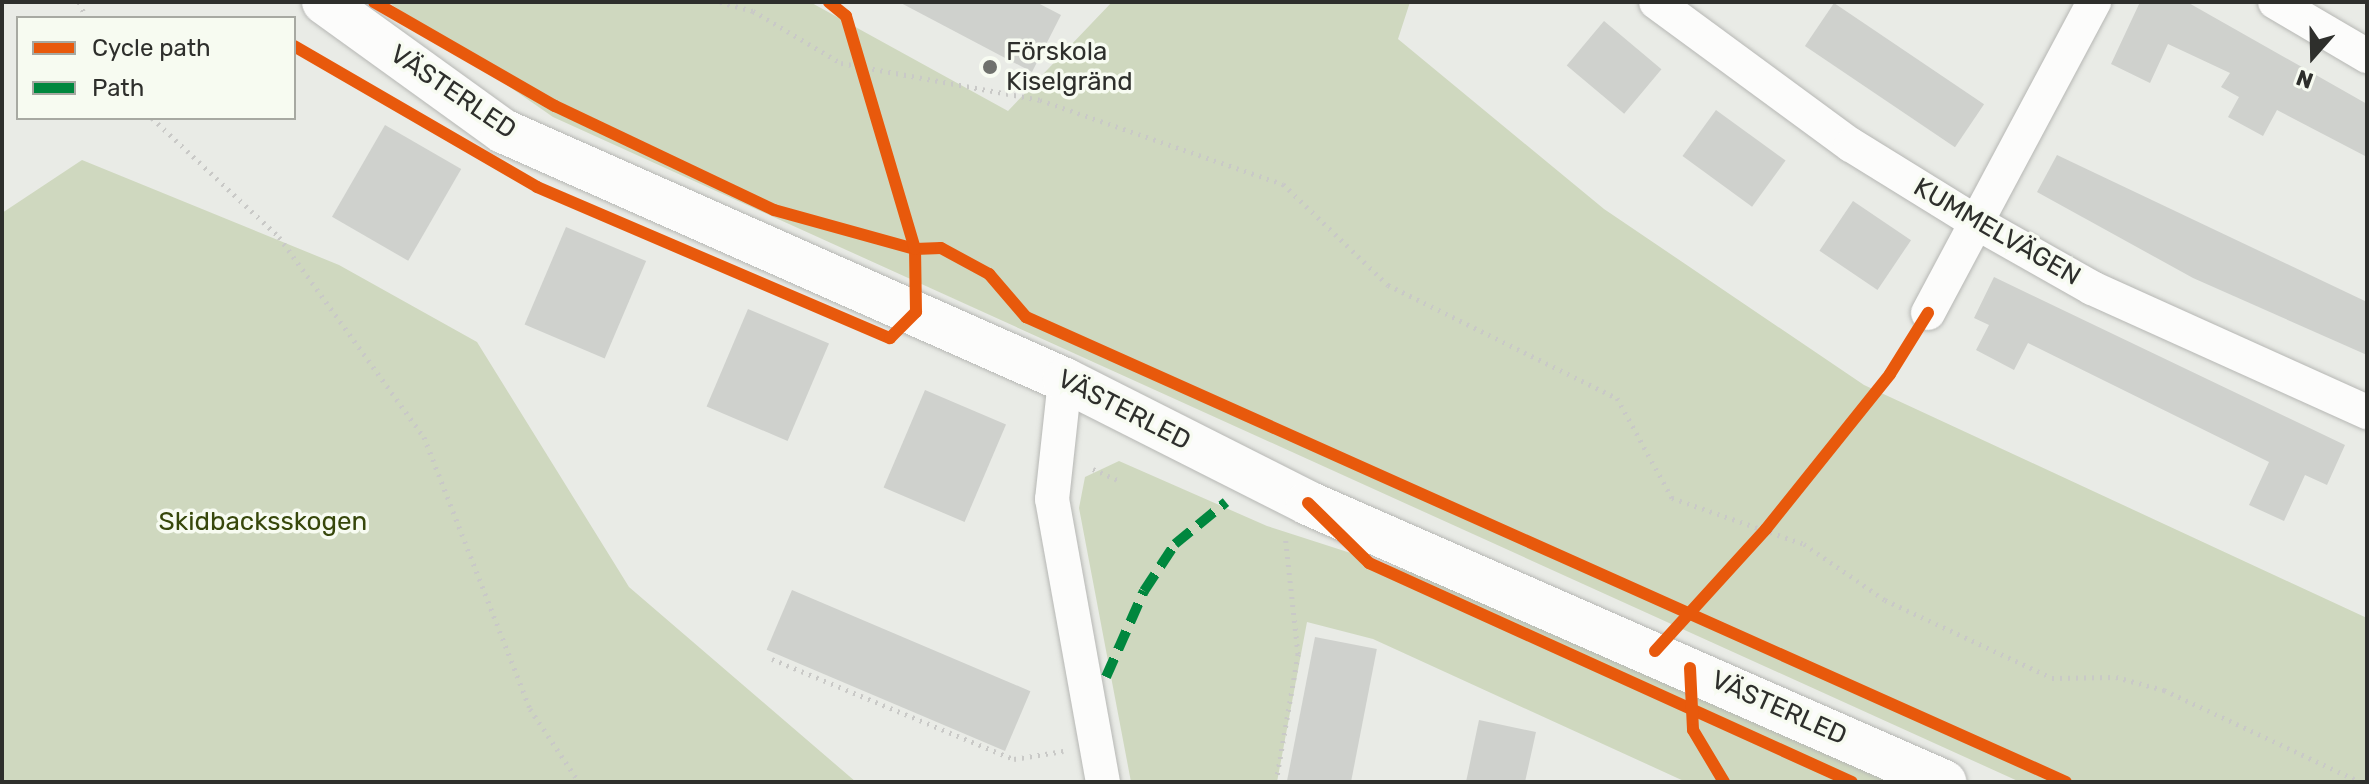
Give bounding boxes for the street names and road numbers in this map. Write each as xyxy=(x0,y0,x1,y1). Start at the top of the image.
street label: VÄSTERLED xyxy=(384,39,522,145)
street label: KUMMELVÄGEN xyxy=(1908,172,2086,292)
street label: VÄSTERLED xyxy=(1052,363,1196,457)
street label: VÄSTERLED xyxy=(1706,664,1852,752)

